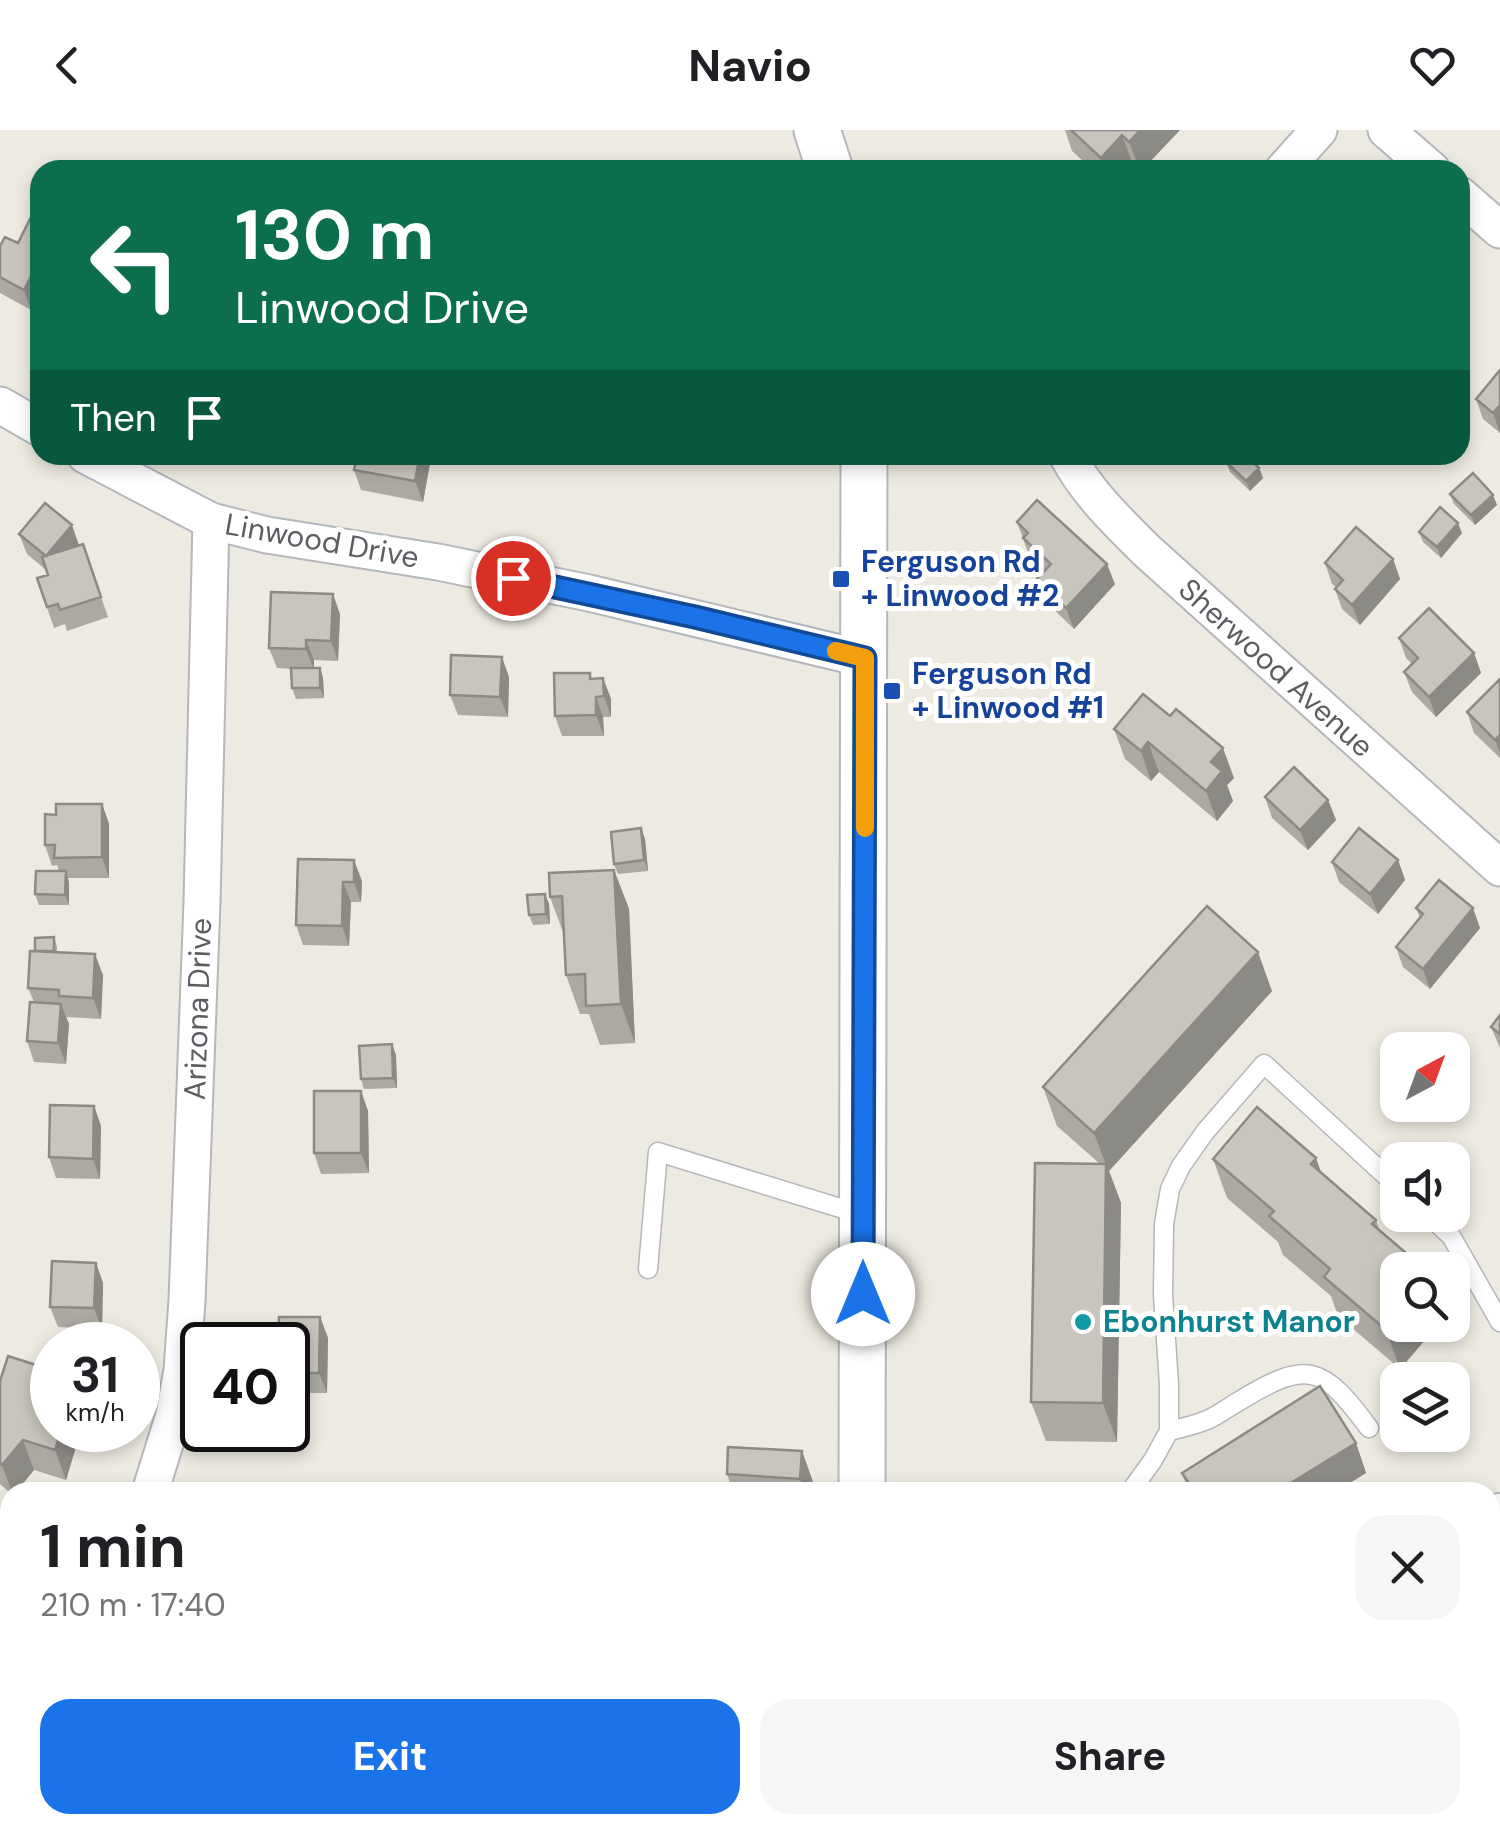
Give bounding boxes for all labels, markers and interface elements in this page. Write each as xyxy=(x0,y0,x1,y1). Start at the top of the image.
text: Navio xyxy=(688,36,812,95)
icon: back xyxy=(40,38,95,93)
icon: heart xyxy=(1405,38,1460,93)
text: 130 m xyxy=(235,190,434,281)
icon: left xyxy=(70,200,200,330)
text: Linwood Drive xyxy=(235,278,529,337)
icon: arrive xyxy=(177,390,232,445)
text: Then xyxy=(70,393,157,443)
street label: Linwood Drive xyxy=(222,504,422,577)
pin xyxy=(471,536,556,621)
place label: Ferguson Rd + Linwood #2 xyxy=(861,542,1059,615)
icon: arrive xyxy=(486,551,541,606)
marker: Ferguson Rd + Linwood #2 xyxy=(830,568,852,590)
street label: Sherwood Avenue xyxy=(1171,570,1382,766)
place label: Ferguson Rd + Linwood #1 xyxy=(912,654,1104,727)
marker: Ferguson Rd + Linwood #1 xyxy=(881,680,903,702)
street label: Arizona Drive xyxy=(175,917,220,1101)
north arrow xyxy=(1380,1032,1470,1122)
map controls xyxy=(1380,1032,1470,1452)
button: sound xyxy=(1380,1142,1470,1232)
position arrow xyxy=(811,1242,915,1346)
button: search xyxy=(1380,1252,1470,1342)
place label: Ebonhurst Manor xyxy=(1103,1302,1355,1341)
marker: Ebonhurst Manor xyxy=(1072,1311,1094,1333)
speed limit sign: 40 xyxy=(180,1322,310,1452)
text: 31 xyxy=(71,1342,119,1408)
button: layers xyxy=(1380,1362,1470,1452)
text: km/h xyxy=(65,1396,125,1429)
text: 1 min xyxy=(40,1507,186,1586)
button: close xyxy=(1355,1515,1460,1620)
text: 210 m · 17:40 xyxy=(40,1584,226,1626)
button: Exit xyxy=(40,1699,740,1814)
button: Share xyxy=(760,1699,1460,1814)

